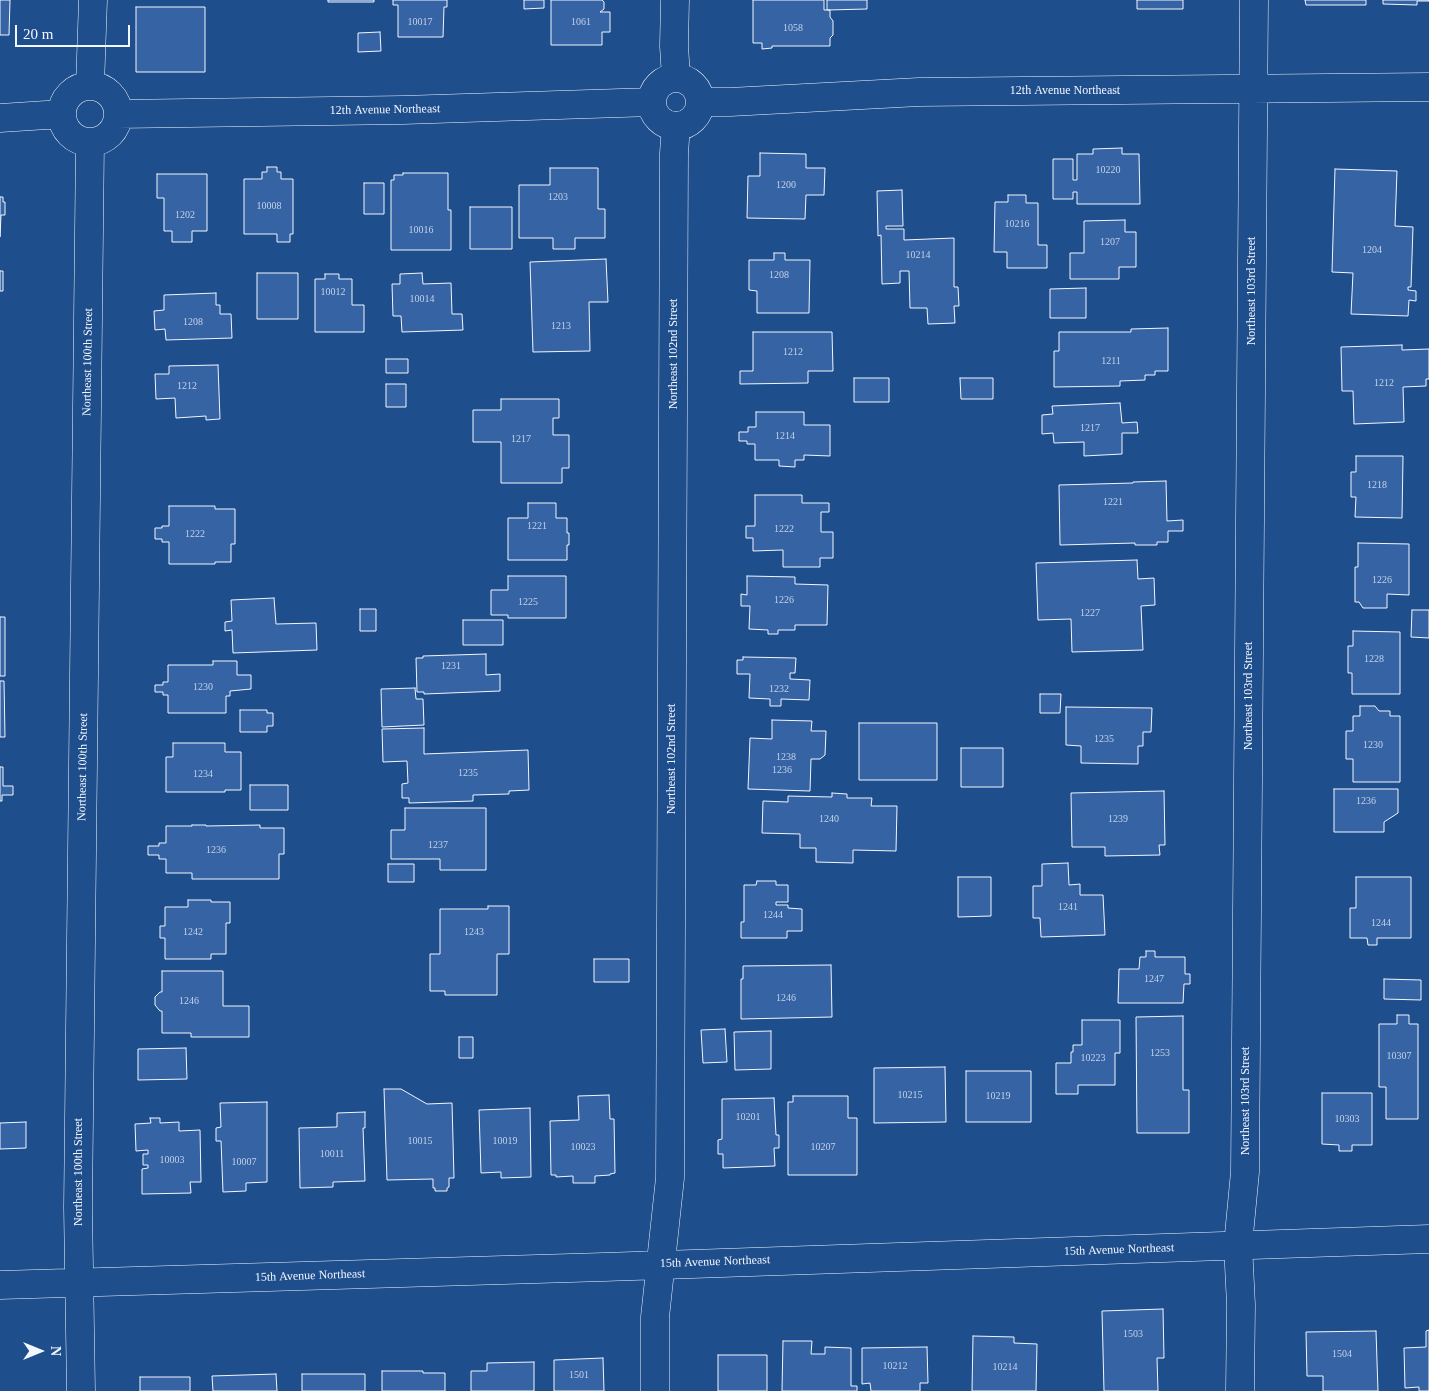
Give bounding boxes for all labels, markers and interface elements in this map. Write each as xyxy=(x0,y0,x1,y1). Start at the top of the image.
scale bar xyxy=(18,15,132,47)
house number: 10017 xyxy=(408,16,432,28)
house number: 1061 xyxy=(571,16,591,28)
house number: 1058 xyxy=(783,22,803,34)
text: 20 m xyxy=(23,26,53,42)
street label: 12th Avenue Northeast xyxy=(1010,84,1120,98)
street label: 12th Avenue Northeast xyxy=(330,102,440,118)
house number: 10220 xyxy=(1096,164,1120,176)
house number: 1200 xyxy=(776,179,796,191)
house number: 1203 xyxy=(548,191,568,203)
house number: 10008 xyxy=(256,200,282,212)
house number: 1202 xyxy=(175,209,195,221)
house number: 10216 xyxy=(1004,218,1030,230)
house number: 10016 xyxy=(408,224,434,236)
house number: 1207 xyxy=(1100,236,1120,248)
street label: Northeast 103rd Street xyxy=(1245,237,1259,345)
house number: 1204 xyxy=(1362,244,1382,256)
house number: 10214 xyxy=(906,249,930,261)
house number: 1208 xyxy=(769,269,789,281)
house number: 10012 xyxy=(320,286,346,298)
house number: 10014 xyxy=(410,293,434,305)
street label: Northeast 102nd Street xyxy=(667,299,681,409)
street label: Northeast 100th Street xyxy=(80,308,96,416)
house number: 1208 xyxy=(183,316,203,328)
house number: 1213 xyxy=(551,320,571,332)
house number: 1212 xyxy=(783,346,803,358)
house number: 1211 xyxy=(1101,355,1121,367)
house number: 1212 xyxy=(1374,377,1394,389)
house number: 1212 xyxy=(177,380,197,392)
house number: 1217 xyxy=(1080,422,1100,434)
house number: 1214 xyxy=(775,430,795,442)
house number: 1217 xyxy=(511,433,531,445)
house number: 1218 xyxy=(1367,479,1387,491)
house number: 1221 xyxy=(1103,496,1123,508)
house number: 1221 xyxy=(527,520,547,532)
house number: 1222 xyxy=(774,523,794,535)
house number: 1222 xyxy=(185,528,205,540)
house number: 1226 xyxy=(1372,574,1392,586)
house number: 1226 xyxy=(774,594,794,606)
house number: 1225 xyxy=(518,596,538,608)
house number: 1227 xyxy=(1080,607,1100,619)
street label: Northeast 103rd Street xyxy=(1242,642,1256,750)
house number: 1228 xyxy=(1364,653,1384,665)
house number: 1231 xyxy=(441,660,461,672)
house number: 1230 xyxy=(193,681,213,693)
house number: 1232 xyxy=(769,683,789,695)
street label: Northeast 102nd Street xyxy=(665,704,679,814)
street label: Northeast 100th Street xyxy=(75,713,91,821)
house number: 1235 xyxy=(1094,733,1114,745)
house number: 1230 xyxy=(1363,739,1383,751)
house number: 1238 xyxy=(776,751,796,763)
house number: 1236 xyxy=(772,764,792,776)
house number: 1235 xyxy=(458,767,478,779)
house number: 1234 xyxy=(193,768,213,780)
house number: 1236 xyxy=(1356,795,1376,807)
house number: 1240 xyxy=(819,813,839,825)
house number: 1239 xyxy=(1108,813,1128,825)
house number: 1237 xyxy=(428,839,448,851)
house number: 1236 xyxy=(206,844,226,856)
house number: 1241 xyxy=(1058,901,1078,913)
house number: 1244 xyxy=(763,909,783,921)
house number: 1244 xyxy=(1371,917,1391,929)
house number: 1242 xyxy=(183,926,203,938)
house number: 1243 xyxy=(464,926,484,938)
house number: 1247 xyxy=(1144,973,1164,985)
house number: 1246 xyxy=(776,992,796,1004)
house number: 1246 xyxy=(179,995,199,1007)
house number: 1253 xyxy=(1150,1047,1170,1059)
street label: Northeast 103rd Street xyxy=(1239,1047,1253,1155)
house number: 10307 xyxy=(1386,1050,1412,1062)
house number: 10223 xyxy=(1080,1052,1106,1064)
house number: 10215 xyxy=(898,1089,922,1101)
house number: 10219 xyxy=(986,1090,1010,1102)
house number: 10201 xyxy=(736,1111,760,1123)
house number: 10303 xyxy=(1334,1113,1360,1125)
street label: Northeast 100th Street xyxy=(72,1118,86,1226)
house number: 10015 xyxy=(408,1135,432,1147)
house number: 10019 xyxy=(492,1135,518,1147)
house number: 10023 xyxy=(570,1141,596,1153)
house number: 10207 xyxy=(810,1141,836,1153)
house number: 10011 xyxy=(320,1148,344,1160)
house number: 10003 xyxy=(160,1154,184,1166)
house number: 10007 xyxy=(232,1156,256,1168)
street label: 15th Avenue Northeast xyxy=(1064,1241,1174,1259)
street label: 15th Avenue Northeast xyxy=(660,1253,770,1271)
street label: 15th Avenue Northeast xyxy=(255,1267,365,1285)
north arrow xyxy=(15,1326,65,1376)
house number: 1503 xyxy=(1123,1328,1143,1340)
text: N xyxy=(48,1346,63,1356)
house number: 1504 xyxy=(1332,1348,1352,1360)
house number: 10212 xyxy=(882,1360,908,1372)
house number: 10214 xyxy=(992,1361,1018,1373)
house number: 1501 xyxy=(569,1369,589,1381)

